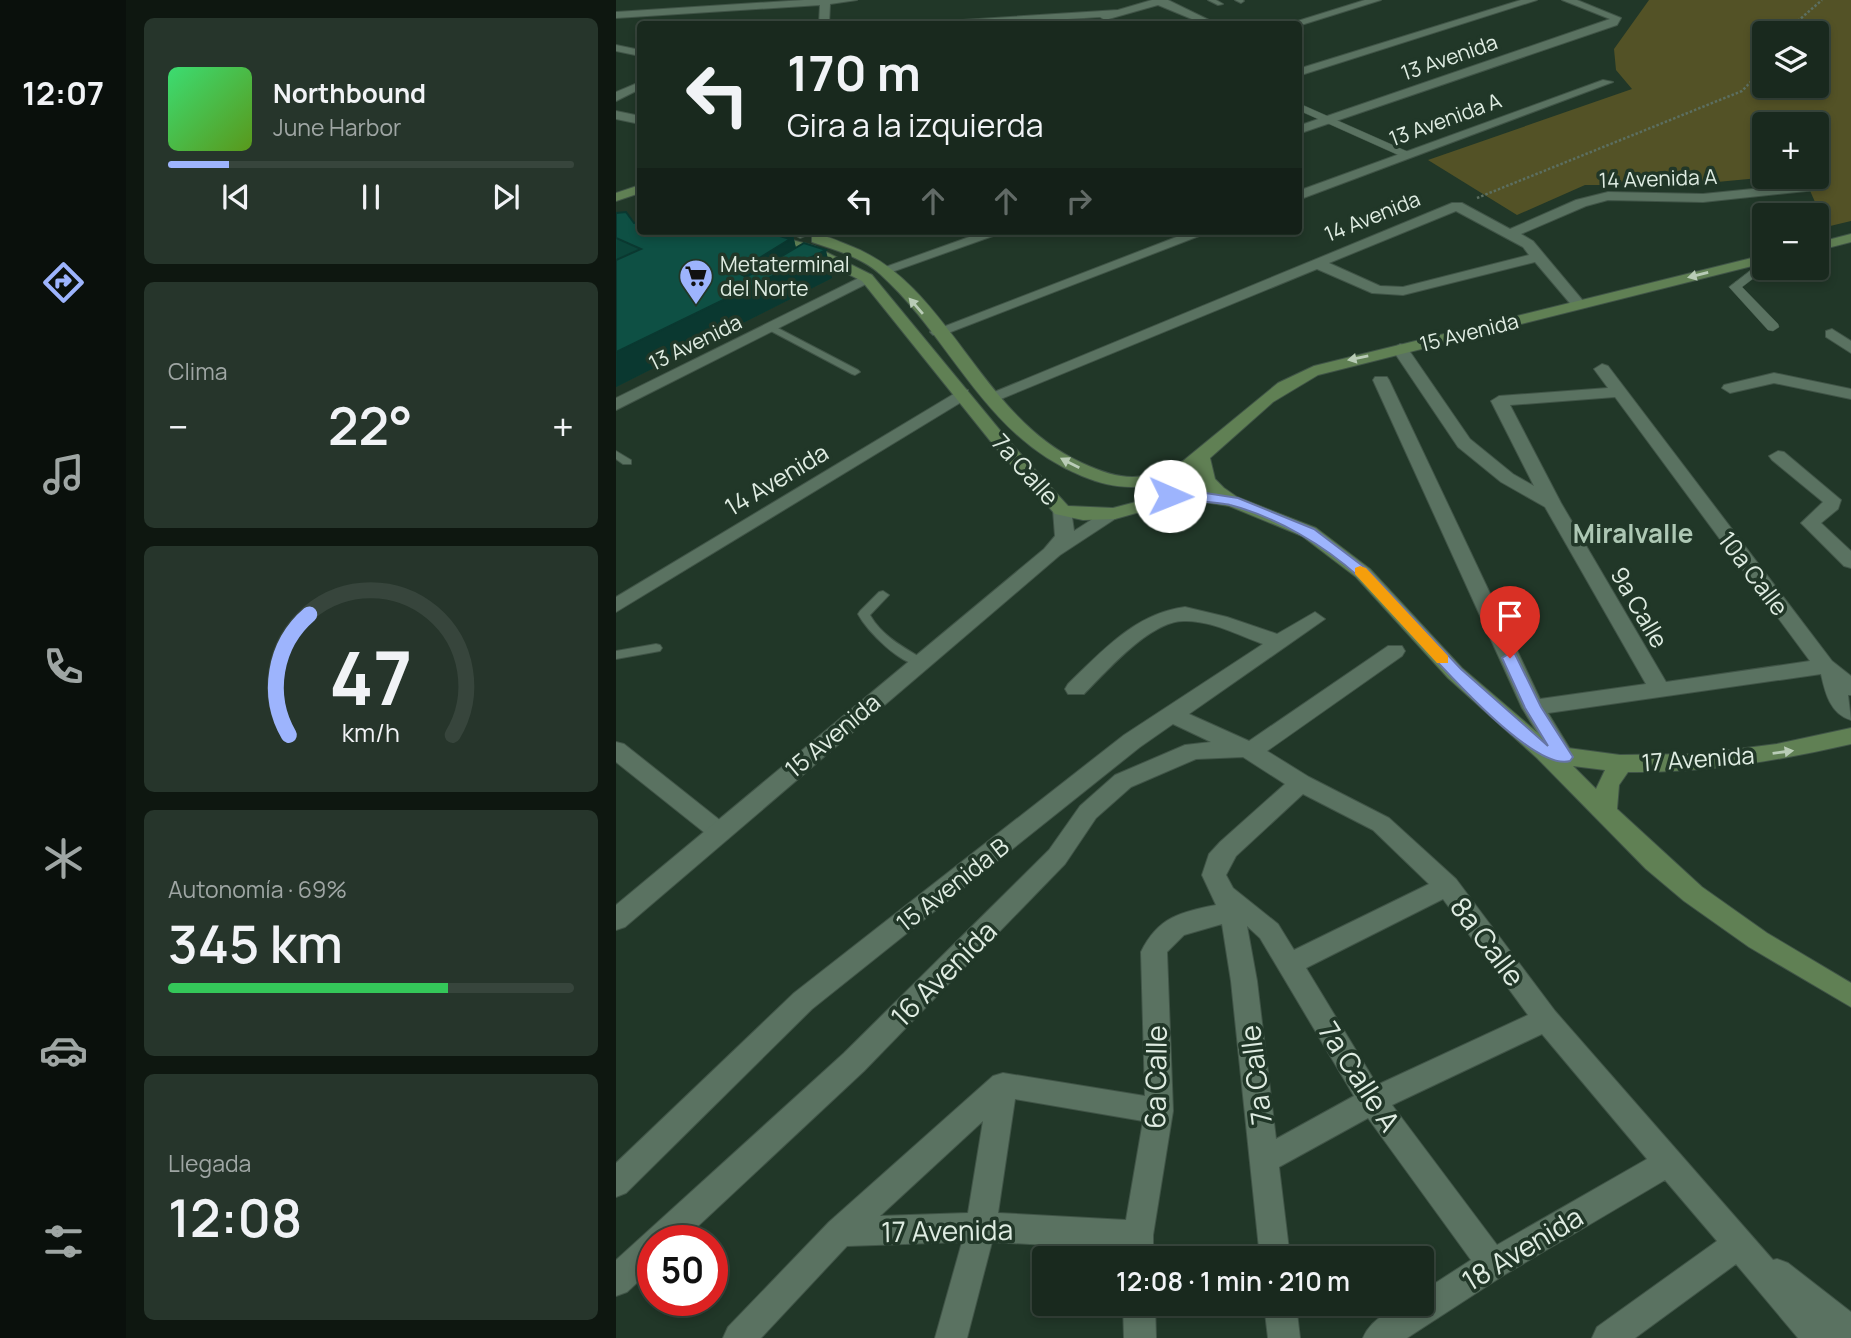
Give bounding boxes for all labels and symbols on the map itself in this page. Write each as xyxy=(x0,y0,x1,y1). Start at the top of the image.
street label: 13 Avenida xyxy=(1397,27,1501,87)
street label: 13 Avenida A xyxy=(1385,86,1505,152)
street label: 14 Avenida A xyxy=(1598,162,1718,194)
street label: 14 Avenida xyxy=(1320,184,1424,248)
place label: Metaterminal del Norte xyxy=(720,250,850,302)
supermarket icon: Metaterminal del Norte xyxy=(677,257,715,306)
one-way arrow xyxy=(1687,270,1709,281)
one-way arrow xyxy=(908,297,924,315)
street label: 15 Avenida xyxy=(1417,306,1521,358)
street label: 13 Avenida xyxy=(644,307,746,377)
one-way arrow xyxy=(1347,353,1369,364)
street label: 7a Calle xyxy=(985,426,1067,512)
street label: 14 Avenida xyxy=(718,435,834,523)
one-way arrow xyxy=(1060,458,1080,469)
position arrow xyxy=(1133,459,1207,533)
district label: Miralvalle xyxy=(1573,515,1693,551)
street label: 10a Calle xyxy=(1711,524,1797,622)
street label: 9a Calle xyxy=(1604,560,1676,654)
pin xyxy=(1480,586,1540,658)
street label: 15 Avenida xyxy=(777,685,887,785)
street label: 17 Avenida xyxy=(1640,738,1756,778)
one-way arrow xyxy=(1772,746,1794,757)
street label: 15 Avenida B xyxy=(889,830,1015,938)
street label: 8a Calle xyxy=(1442,889,1534,993)
street label: 16 Avenida xyxy=(882,912,1004,1034)
street label: 7a Calle A xyxy=(1310,1014,1410,1138)
street label: 7a Calle xyxy=(1230,1023,1280,1127)
street label: 6a Calle xyxy=(1135,1025,1175,1129)
street label: 18 Avenida xyxy=(1455,1197,1589,1299)
street label: 17 Avenida xyxy=(881,1210,1013,1250)
speed limit sign: 50 xyxy=(637,1225,728,1316)

